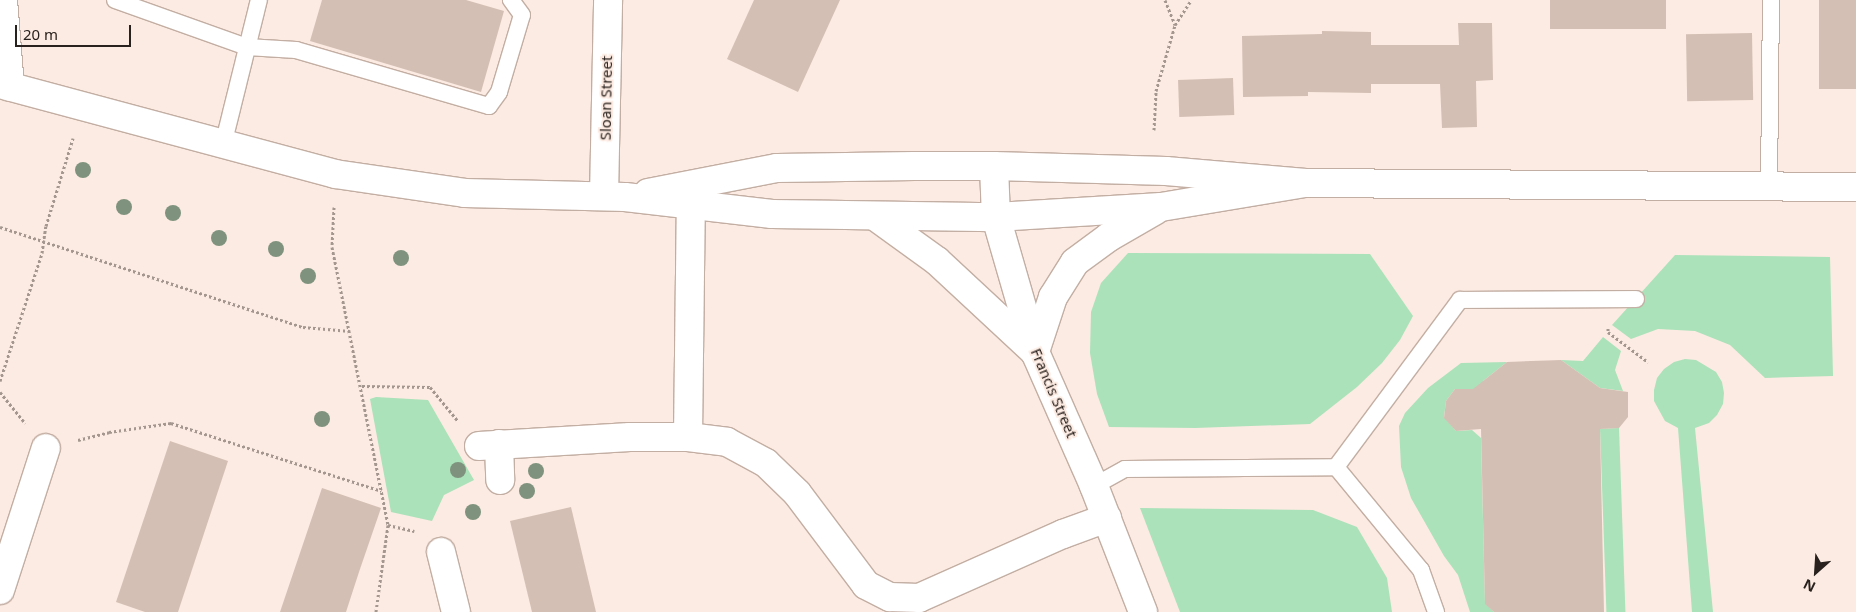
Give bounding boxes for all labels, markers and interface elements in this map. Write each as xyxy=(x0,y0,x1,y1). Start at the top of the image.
scale bar xyxy=(18,15,134,47)
text: 20 m xyxy=(23,24,58,44)
street label: Sloan Street xyxy=(596,56,616,140)
street label: Francis Street xyxy=(1027,346,1081,440)
north arrow xyxy=(1791,547,1841,597)
text: N xyxy=(1800,575,1818,597)

